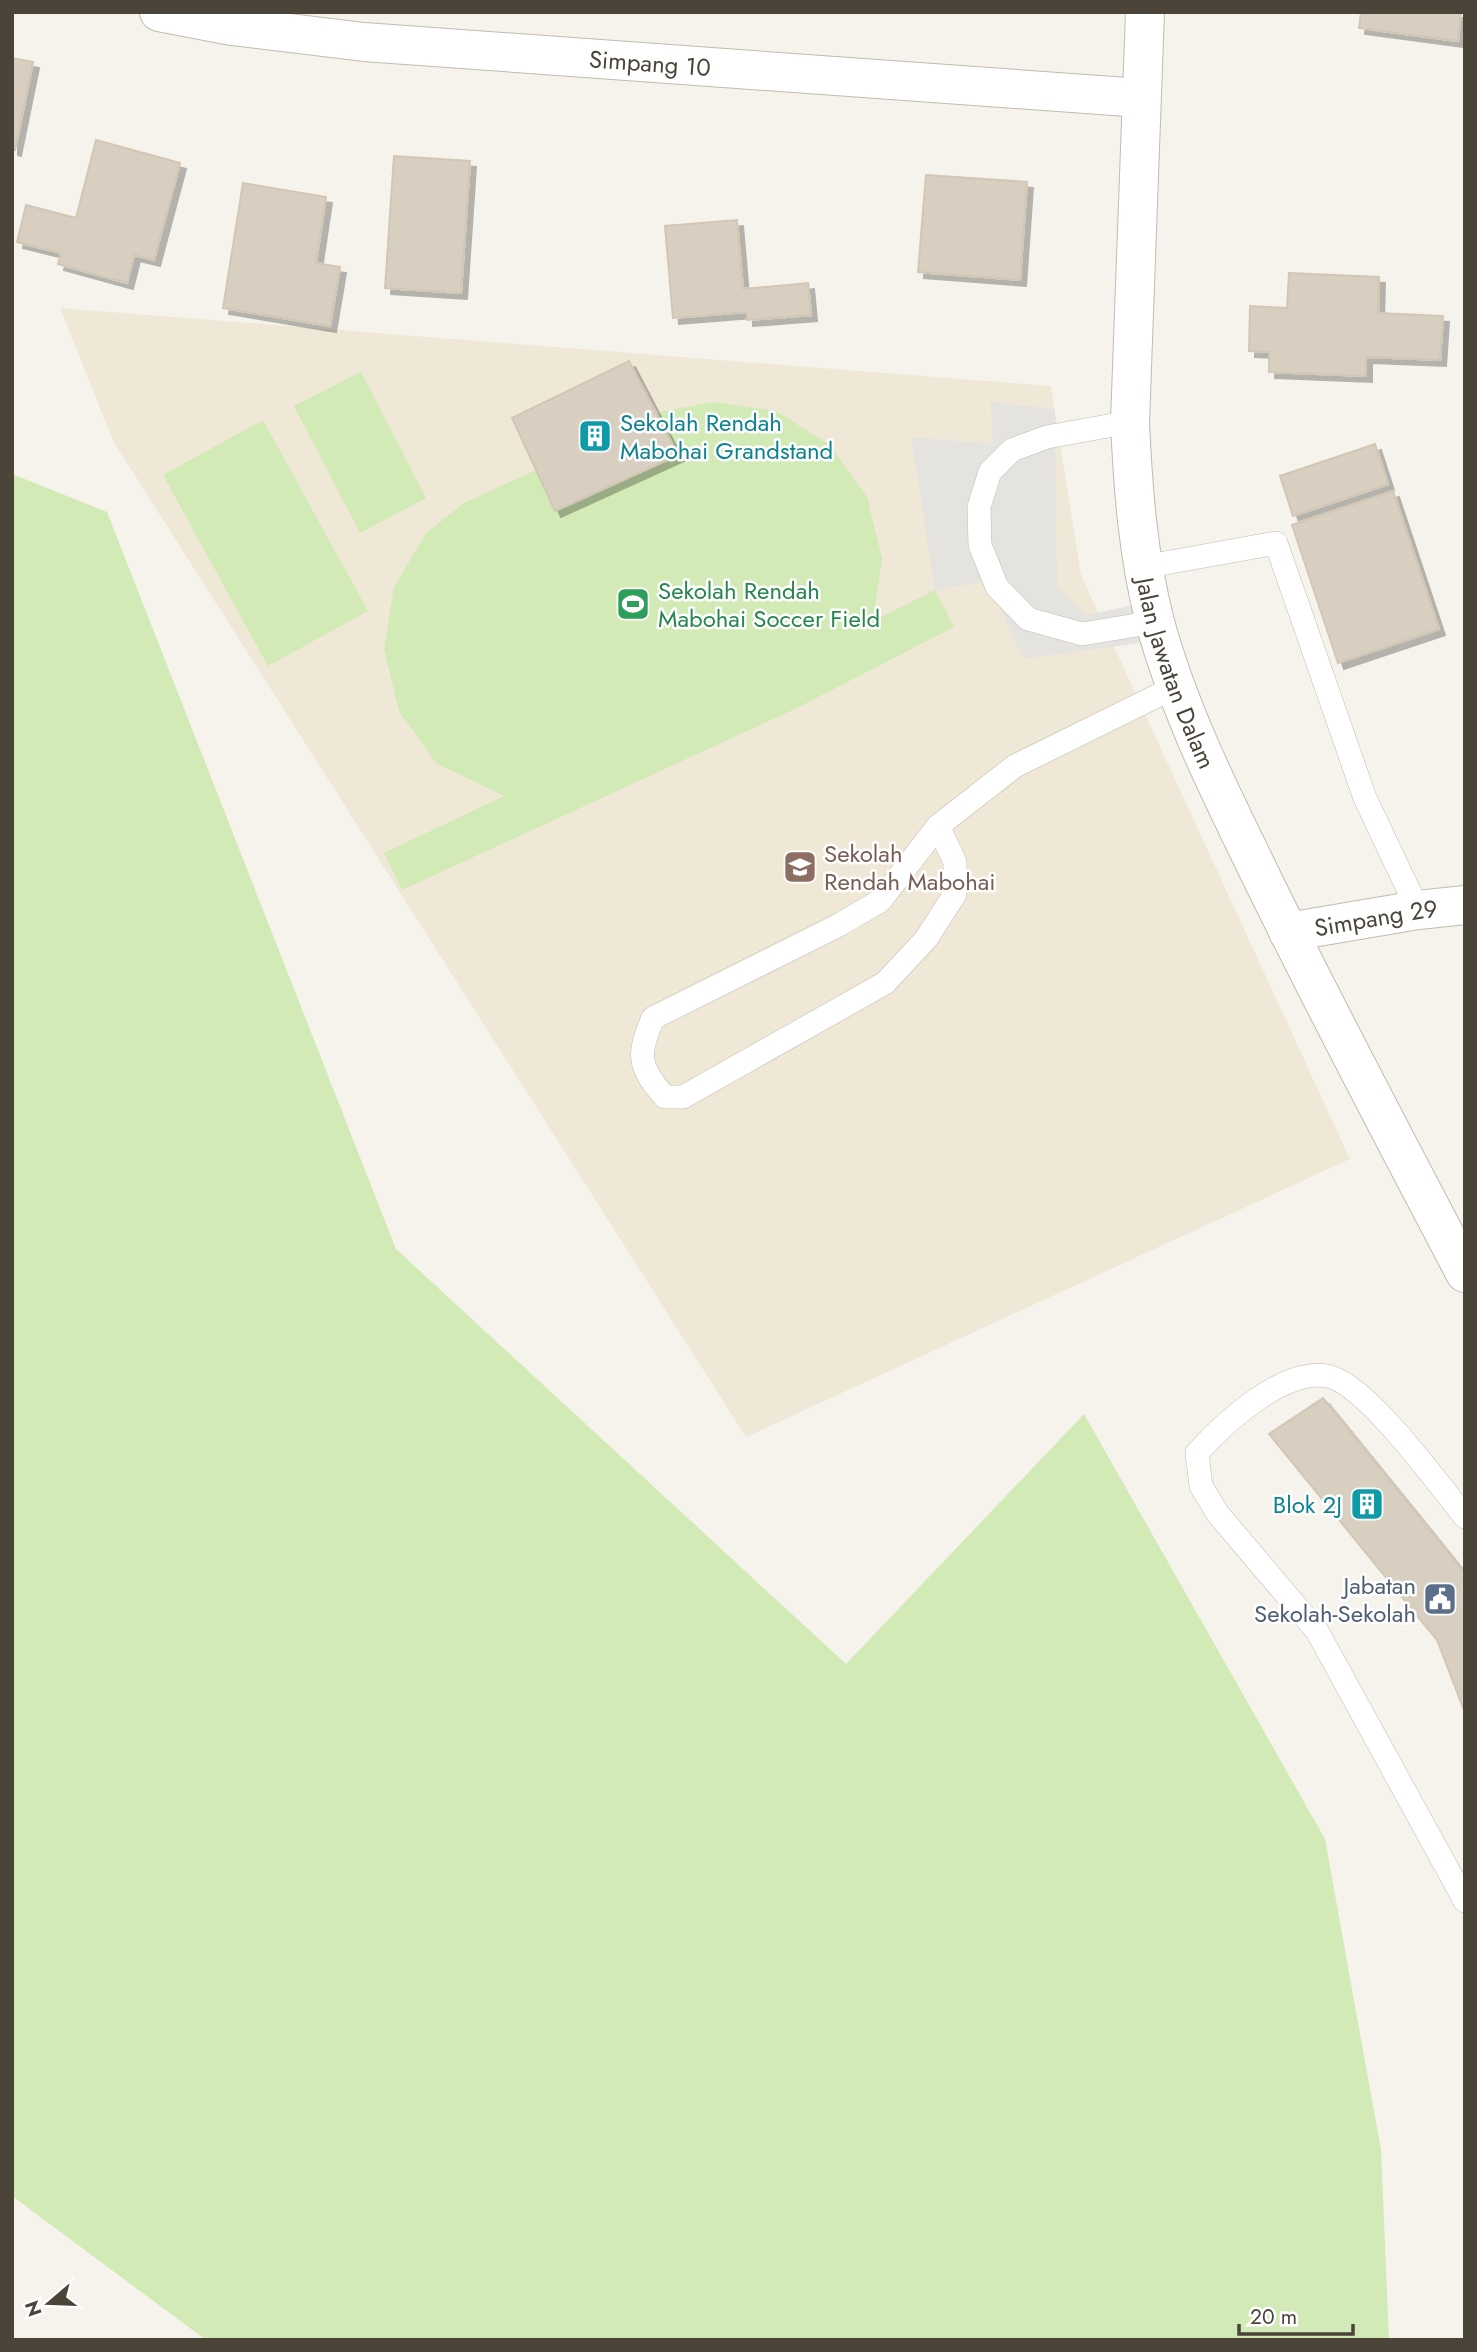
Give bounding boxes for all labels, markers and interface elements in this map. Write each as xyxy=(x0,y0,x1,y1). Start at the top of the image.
street label: Simpang 10 xyxy=(588,41,712,84)
place label: Sekolah Rendah Mabohai Grandstand xyxy=(620,405,833,468)
building icon: Sekolah Rendah Mabohai Grandstand xyxy=(576,417,614,455)
street label: Jalan Jawatan Dalam xyxy=(1128,572,1225,774)
place label: Sekolah Rendah Mabohai Soccer Field xyxy=(658,573,880,636)
sports icon: Sekolah Rendah Mabohai Soccer Field xyxy=(614,585,652,623)
place label: Sekolah Rendah Mabohai xyxy=(824,836,996,899)
school or university icon: Sekolah Rendah Mabohai xyxy=(781,848,819,886)
street label: Simpang 29 xyxy=(1312,891,1439,945)
building icon: Blok 2J xyxy=(1348,1485,1386,1523)
place label: Blok 2J xyxy=(1273,1487,1342,1522)
place label: Jabatan Sekolah-Sekolah xyxy=(1254,1568,1416,1631)
public building icon: Jabatan Sekolah-Sekolah xyxy=(1421,1580,1459,1618)
north arrow xyxy=(14,2268,84,2338)
scale bar xyxy=(1239,2292,1353,2336)
text: N xyxy=(18,2297,49,2320)
text: 20 m xyxy=(1250,2302,1297,2332)

